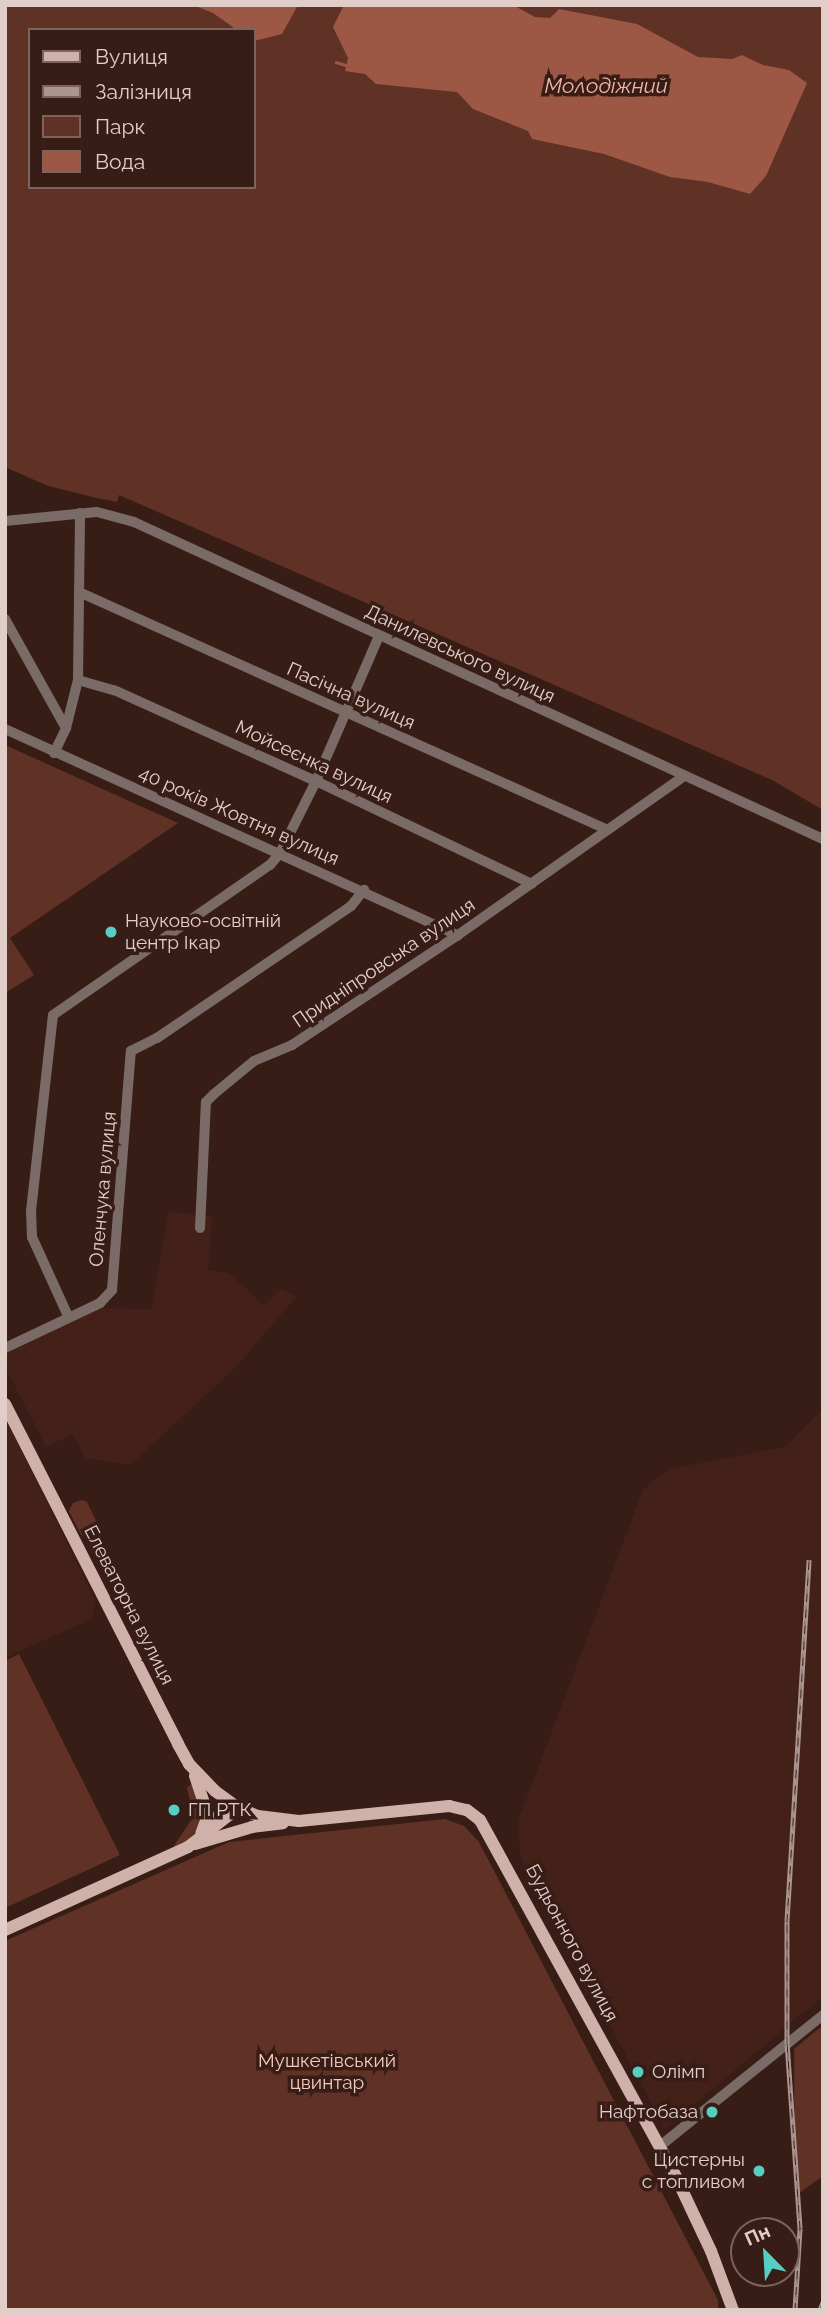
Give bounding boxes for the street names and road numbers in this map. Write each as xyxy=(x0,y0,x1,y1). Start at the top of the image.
street label: Данилевського вулиця xyxy=(362,600,558,708)
street label: Пасічна вулиця xyxy=(283,658,419,734)
street label: Мойсеєнка вулиця xyxy=(232,716,396,808)
street label: 40 років Жовтня вулиця xyxy=(135,762,343,870)
street label: Придніпровська вулиця xyxy=(289,893,479,1033)
street label: Оленчука вулиця xyxy=(85,1110,121,1268)
street label: Елеваторна вулиця xyxy=(79,1522,179,1688)
street label: Будьонного вулиця xyxy=(521,1860,623,2026)

